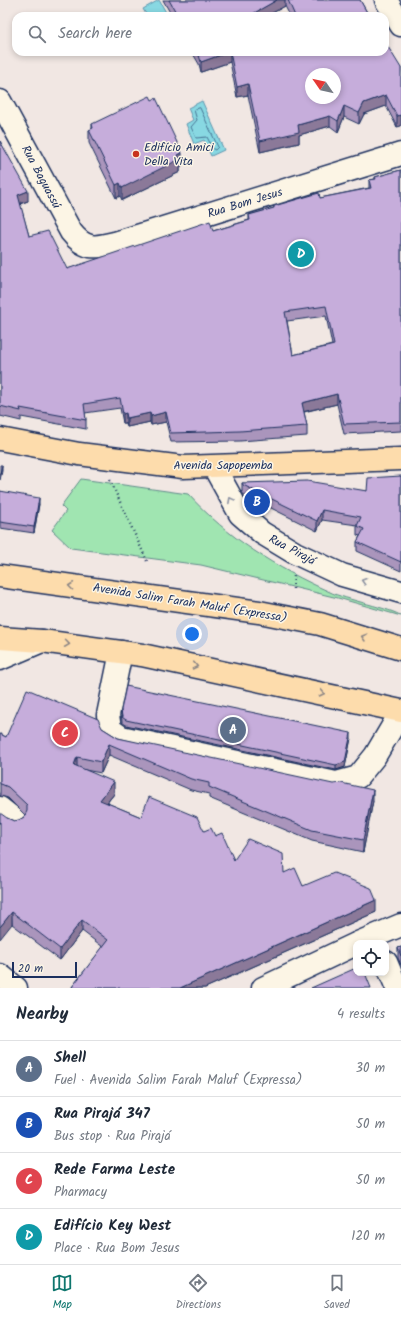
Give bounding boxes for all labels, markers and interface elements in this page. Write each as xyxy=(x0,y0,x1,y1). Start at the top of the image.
search box xyxy=(12,12,389,56)
text: Search here xyxy=(58,22,132,46)
icon: search xyxy=(26,23,48,45)
north arrow xyxy=(305,68,341,104)
place label: Edifício Amici Della Vita xyxy=(144,138,215,171)
street label: Rua Baguassú xyxy=(16,142,66,212)
marker: Edifício Amici Della Vita xyxy=(131,149,141,159)
street label: Rua Bom Jesus xyxy=(205,183,285,223)
pin: D xyxy=(288,239,314,269)
street label: Avenida Sapopemba xyxy=(173,456,273,475)
pin: B xyxy=(244,487,270,517)
one-way arrow xyxy=(229,497,236,505)
street label: Rua Pirajá xyxy=(265,530,320,571)
one-way arrow xyxy=(360,577,367,586)
street label: Avenida Salim Farah Maluf (Expressa) xyxy=(91,578,289,628)
one-way arrow xyxy=(68,582,74,591)
your location xyxy=(182,624,202,644)
one-way arrow xyxy=(360,633,367,642)
one-way arrow xyxy=(64,640,70,649)
one-way arrow xyxy=(192,661,198,669)
one-way arrow xyxy=(319,689,325,697)
pin: A xyxy=(220,715,246,745)
pin: C xyxy=(52,718,78,748)
map controls xyxy=(353,940,389,976)
button: locate xyxy=(353,940,389,976)
scale bar xyxy=(12,960,77,979)
text: 20 m xyxy=(18,960,43,978)
text: Nearby xyxy=(16,1001,68,1028)
text: 4 results xyxy=(337,1004,385,1025)
text: Shell xyxy=(54,1046,86,1070)
text: A xyxy=(25,1058,33,1079)
text: 30 m xyxy=(356,1058,385,1079)
text: Fuel · Avenida Salim Farah Maluf (Expressa) xyxy=(54,1070,302,1091)
text: Rua Pirajá 347 xyxy=(54,1102,150,1126)
text: B xyxy=(25,1114,33,1135)
text: 50 m xyxy=(356,1114,385,1135)
text: Bus stop · Rua Pirajá xyxy=(54,1126,171,1147)
text: Rede Farma Leste xyxy=(54,1158,175,1182)
text: C xyxy=(25,1170,33,1191)
text: 50 m xyxy=(356,1170,385,1191)
text: Pharmacy xyxy=(54,1182,107,1203)
text: Edifício Key West xyxy=(54,1214,171,1238)
text: D xyxy=(25,1226,33,1247)
text: 120 m xyxy=(351,1226,385,1247)
text: Place · Rua Bom Jesus xyxy=(54,1238,180,1259)
tab: Map xyxy=(51,1272,73,1314)
tab: Directions xyxy=(176,1272,221,1314)
tab: Saved xyxy=(324,1272,350,1314)

